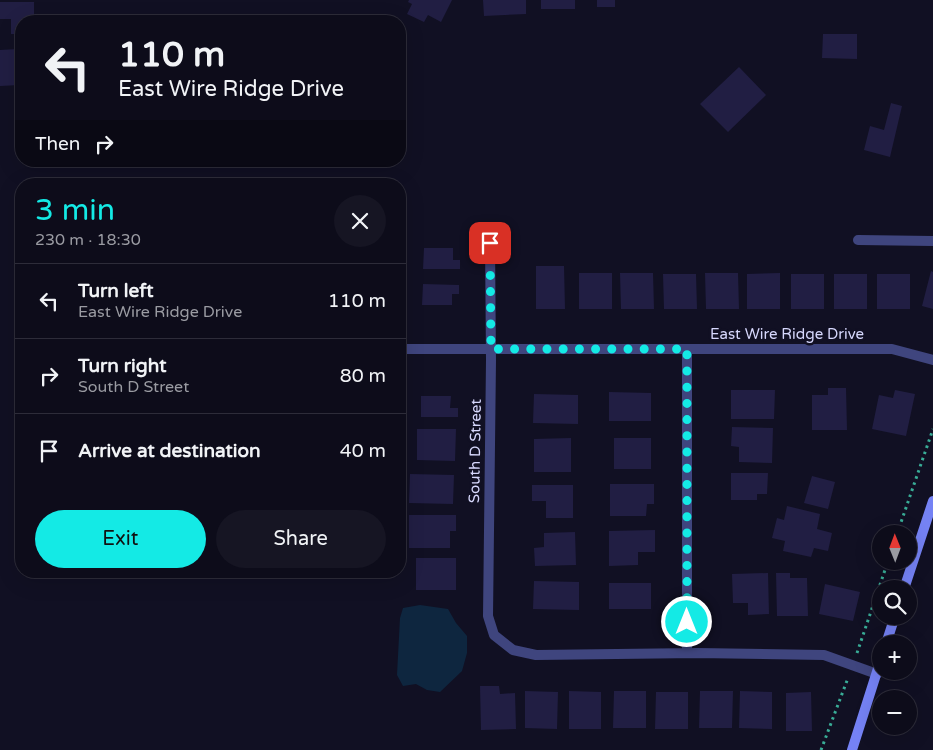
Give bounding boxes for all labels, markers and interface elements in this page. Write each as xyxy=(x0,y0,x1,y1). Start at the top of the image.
text: 110 m xyxy=(118,34,225,76)
icon: left xyxy=(35,35,100,100)
text: East Wire Ridge Drive xyxy=(118,76,344,102)
icon: right xyxy=(90,130,118,158)
text: Then xyxy=(35,133,80,155)
text: 3 min xyxy=(35,192,115,229)
button: close xyxy=(334,195,386,247)
pin xyxy=(469,222,511,264)
icon: arrive xyxy=(476,229,504,257)
text: 230 m · 18:30 xyxy=(35,230,141,250)
text: Turn left xyxy=(78,280,154,302)
icon: left xyxy=(35,287,63,315)
text: 110 m xyxy=(328,290,386,312)
text: East Wire Ridge Drive xyxy=(78,302,242,322)
street label: East Wire Ridge Drive xyxy=(710,325,864,343)
text: Turn right xyxy=(78,355,166,377)
icon: right xyxy=(35,362,63,390)
text: 80 m xyxy=(340,365,386,387)
text: South D Street xyxy=(78,377,189,397)
street label: South D Street xyxy=(465,398,485,503)
icon: arrive xyxy=(35,437,63,465)
text: Arrive at destination xyxy=(78,440,261,462)
text: 40 m xyxy=(340,440,386,462)
button: Exit xyxy=(35,510,206,568)
button: Share xyxy=(216,510,386,568)
north arrow xyxy=(872,525,918,570)
map controls xyxy=(872,525,917,735)
button: search xyxy=(872,580,917,625)
position arrow xyxy=(660,595,712,647)
button: + xyxy=(872,635,917,680)
button: − xyxy=(872,690,917,735)

